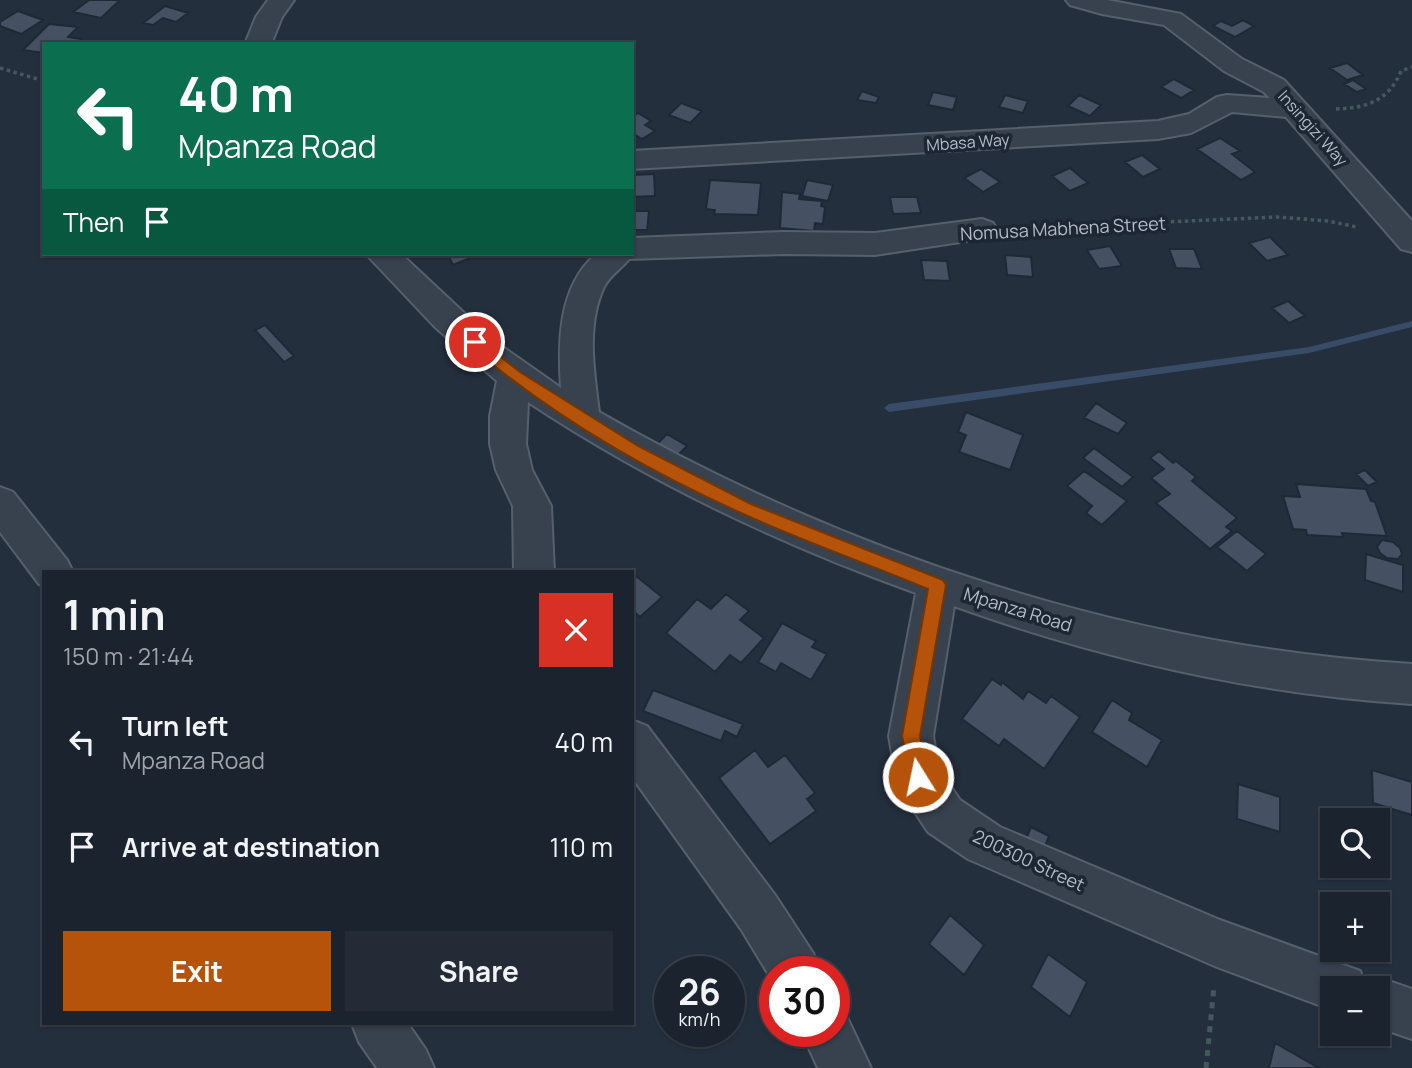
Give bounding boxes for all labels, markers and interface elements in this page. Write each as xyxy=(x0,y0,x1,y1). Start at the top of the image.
text: 40 m xyxy=(178,60,294,127)
icon: left xyxy=(63,70,154,161)
street label: Insingizi Way xyxy=(1273,85,1353,171)
text: Mpanza Road xyxy=(178,124,377,168)
street label: Mbasa Way xyxy=(926,128,1011,156)
icon: arrive xyxy=(138,203,176,241)
text: Then xyxy=(63,204,124,240)
street label: Nomusa Mabhena Street xyxy=(960,211,1166,245)
pin xyxy=(445,312,505,372)
icon: arrive xyxy=(456,323,494,361)
street label: Mpanza Road xyxy=(961,581,1075,637)
text: 1 min xyxy=(63,585,166,643)
button: close xyxy=(539,593,613,667)
text: 150 m · 21:44 xyxy=(63,640,194,672)
text: Turn left xyxy=(122,708,229,744)
icon: left xyxy=(63,723,101,761)
text: 40 m xyxy=(555,724,613,760)
position arrow xyxy=(881,740,955,814)
text: Mpanza Road xyxy=(122,744,265,776)
map controls xyxy=(1320,808,1390,1046)
button: search xyxy=(1320,808,1390,878)
street label: 200300 Street xyxy=(969,824,1089,896)
icon: arrive xyxy=(63,828,101,866)
text: Arrive at destination xyxy=(122,829,380,865)
text: 110 m xyxy=(550,829,613,865)
button: + xyxy=(1320,892,1390,962)
button: Exit xyxy=(63,931,331,1011)
button: Share xyxy=(345,931,613,1011)
speed limit sign: 30 xyxy=(759,956,850,1047)
text: 26 xyxy=(678,968,721,1016)
button: − xyxy=(1320,976,1390,1046)
text: km/h xyxy=(679,1007,720,1031)

